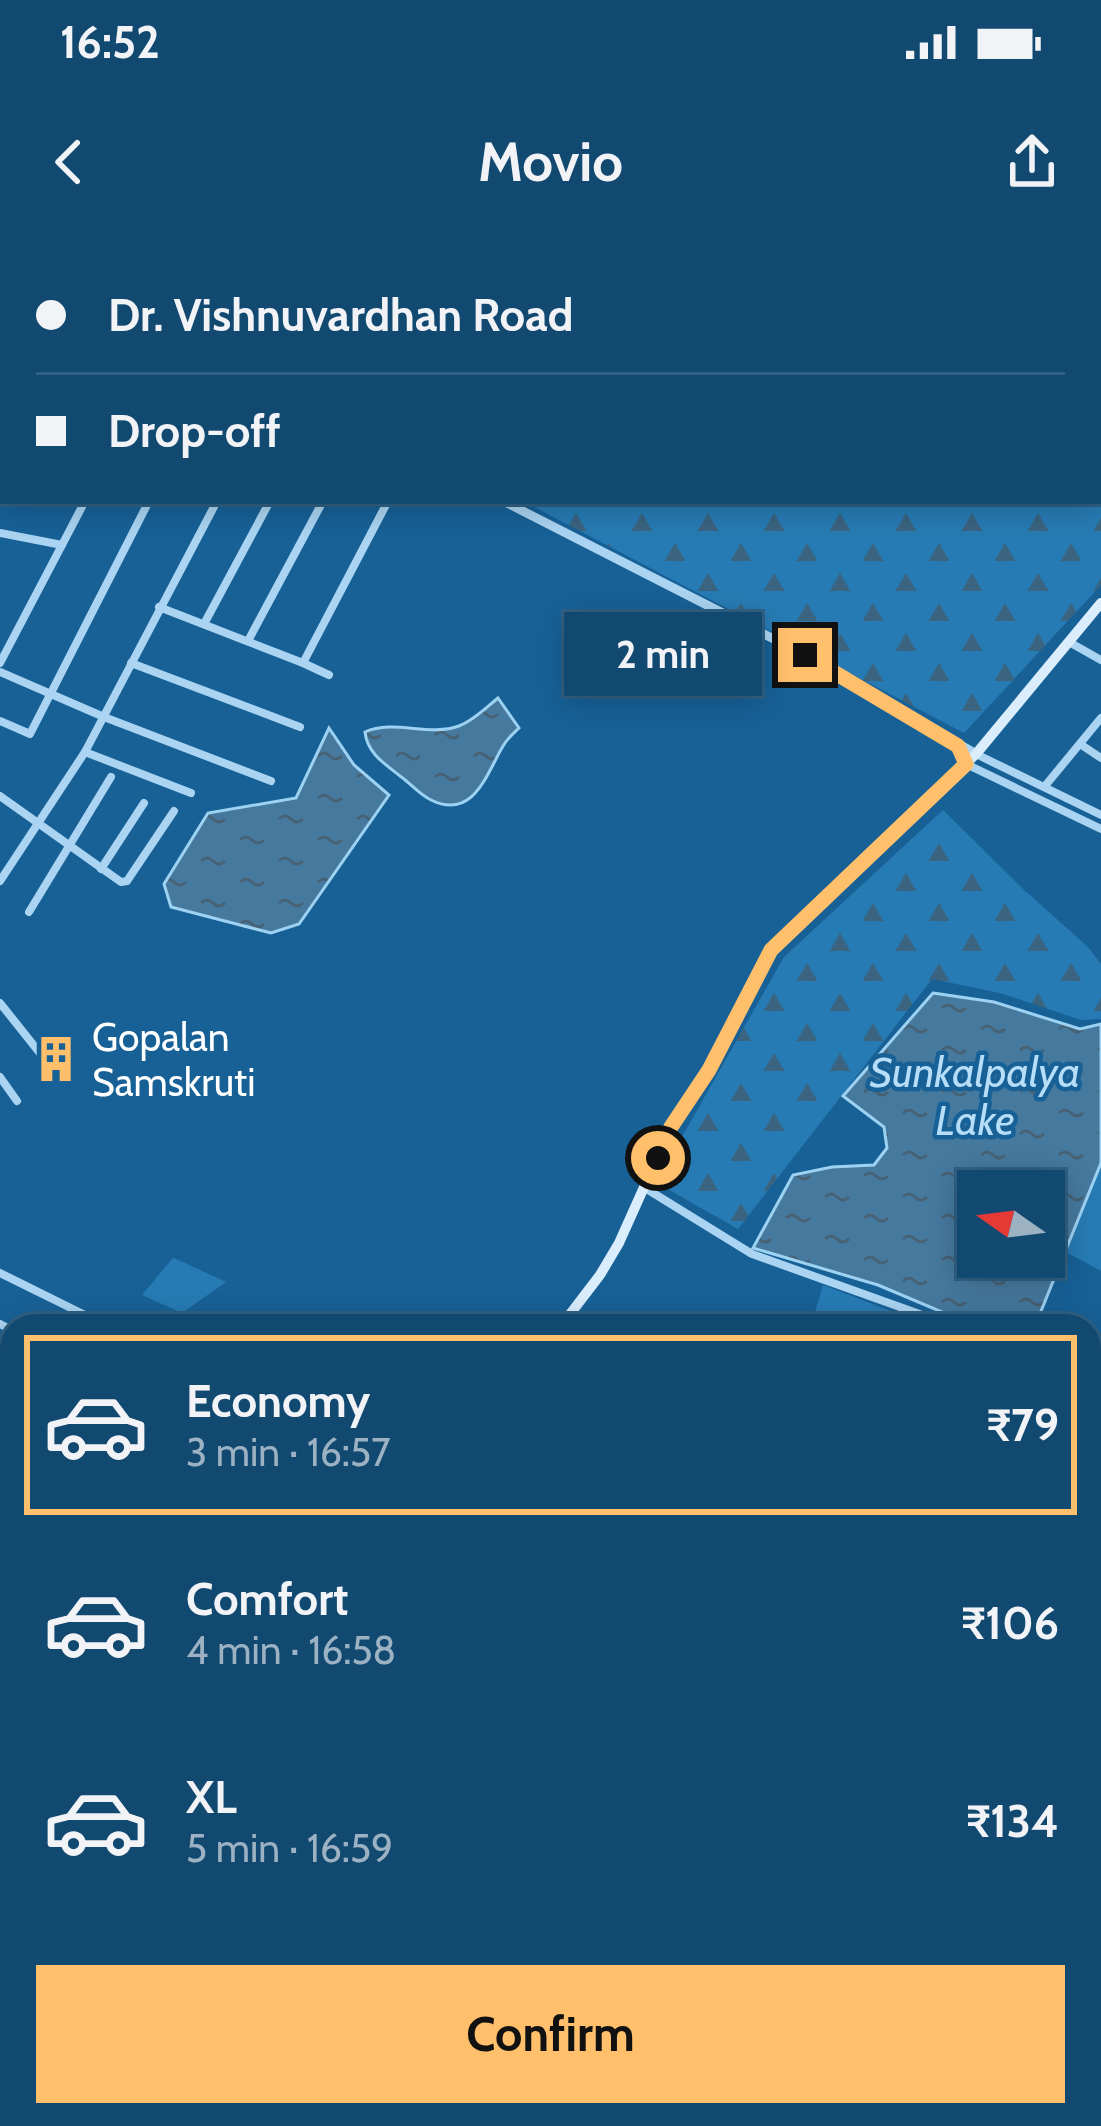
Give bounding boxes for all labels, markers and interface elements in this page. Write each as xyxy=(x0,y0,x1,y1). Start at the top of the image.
text: 16:52 xyxy=(60,15,160,69)
icon: back xyxy=(36,129,102,195)
text: Movio xyxy=(478,129,623,195)
icon: share xyxy=(999,129,1065,195)
text: Dr. Vishnuvardhan Road xyxy=(108,288,573,342)
text: Drop-off xyxy=(108,404,281,458)
callout: 2 min xyxy=(565,613,763,697)
route end xyxy=(778,628,832,682)
text: 2 min xyxy=(616,630,710,678)
place label: Gopalan Samskruti xyxy=(92,1013,256,1106)
building icon: Gopalan Samskruti xyxy=(31,1034,81,1084)
water label: Sunkalpalya Lake xyxy=(870,1046,1080,1146)
route start xyxy=(631,1131,685,1185)
north arrow xyxy=(957,1170,1065,1278)
map controls xyxy=(957,1170,1065,1278)
icon: car xyxy=(42,1371,150,1479)
text: Economy xyxy=(186,1374,370,1428)
text: ₹79 xyxy=(986,1398,1059,1452)
text: 3 min · 16:57 xyxy=(186,1428,391,1476)
icon: car xyxy=(42,1569,150,1677)
text: Comfort xyxy=(186,1572,349,1626)
text: ₹106 xyxy=(961,1596,1059,1650)
text: 4 min · 16:58 xyxy=(186,1626,396,1674)
icon: car xyxy=(42,1767,150,1875)
text: XL xyxy=(186,1770,237,1824)
text: ₹134 xyxy=(966,1794,1059,1848)
text: 5 min · 16:59 xyxy=(186,1824,393,1872)
button: Confirm xyxy=(36,1965,1065,2103)

